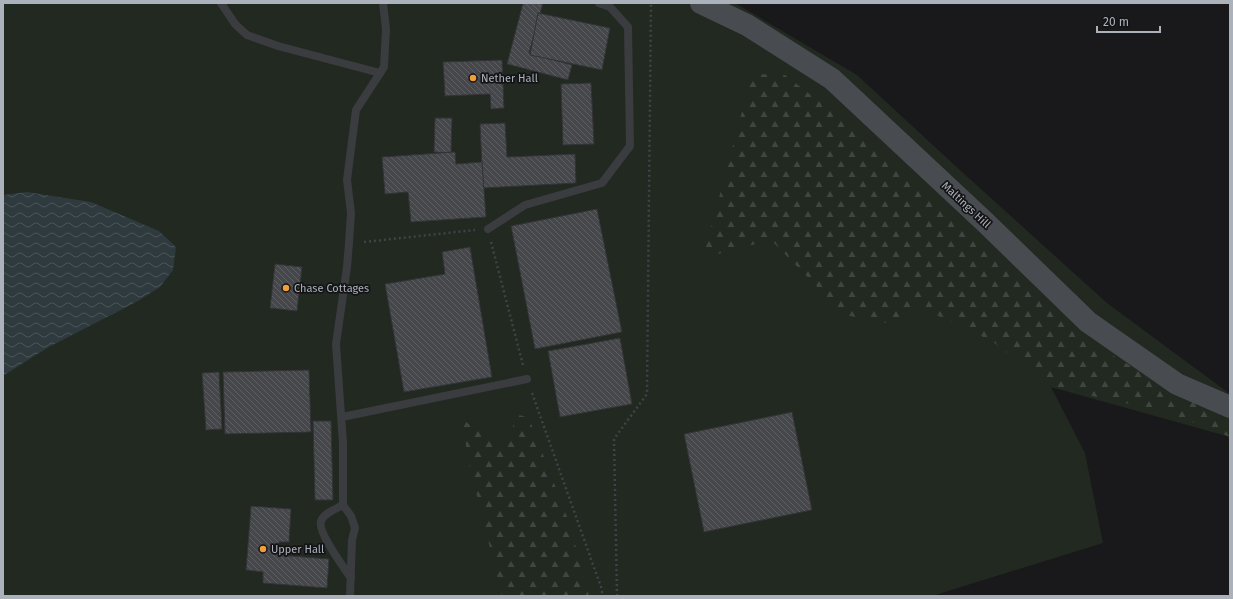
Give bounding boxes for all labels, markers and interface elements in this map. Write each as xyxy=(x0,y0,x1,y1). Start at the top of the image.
scale bar xyxy=(1097,8,1160,34)
text: 20 m xyxy=(1103,15,1129,29)
place label: Nether Hall xyxy=(481,72,538,85)
marker: Nether Hall xyxy=(468,73,478,83)
street label: Maltings Hill xyxy=(939,179,993,231)
place label: Chase Cottages xyxy=(294,282,369,295)
marker: Chase Cottages xyxy=(281,283,291,293)
place label: Upper Hall xyxy=(271,543,324,556)
marker: Upper Hall xyxy=(258,544,268,554)

